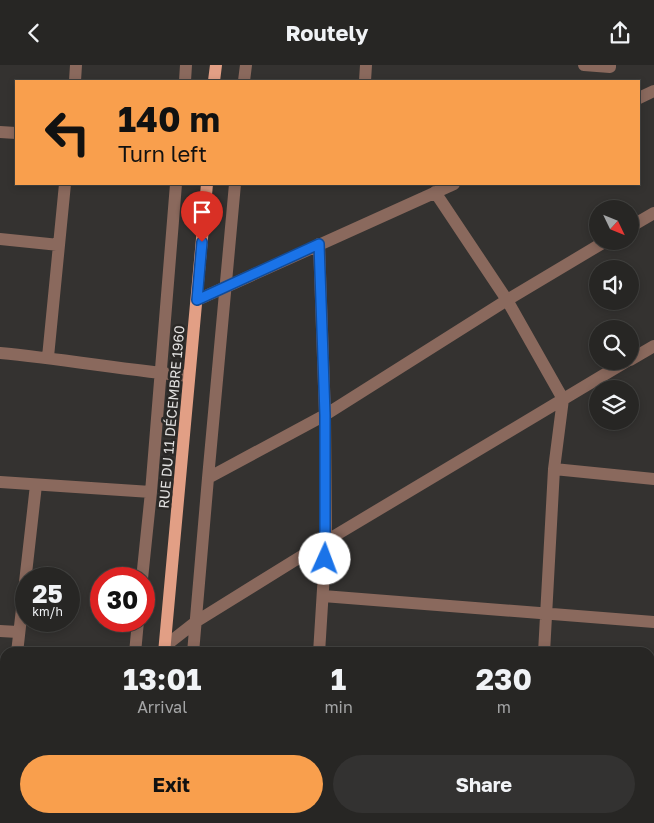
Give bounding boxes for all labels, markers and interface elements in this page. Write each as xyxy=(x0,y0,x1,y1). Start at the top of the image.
icon: back xyxy=(20,19,48,47)
text: Routely xyxy=(285,19,369,46)
icon: share xyxy=(606,19,634,47)
text: 140 m xyxy=(118,98,220,140)
icon: left xyxy=(35,100,100,165)
text: Turn left xyxy=(118,140,207,167)
pin xyxy=(181,191,223,242)
icon: arrive xyxy=(188,198,216,226)
north arrow xyxy=(589,200,639,250)
map controls xyxy=(589,200,639,430)
button: sound xyxy=(589,260,639,310)
button: search xyxy=(589,320,639,370)
street label: RUE DU 11 DÉCEMBRE 1960 xyxy=(155,325,187,509)
button: layers xyxy=(589,380,639,430)
position arrow xyxy=(298,532,350,584)
speed limit sign: 30 xyxy=(90,567,155,632)
text: 25 xyxy=(32,578,63,609)
text: km/h xyxy=(32,604,63,619)
text: 13:01 xyxy=(123,661,201,697)
text: 1 xyxy=(331,661,346,697)
text: 230 xyxy=(476,661,532,697)
text: Arrival xyxy=(137,697,187,717)
text: min xyxy=(324,697,353,717)
text: m xyxy=(497,697,511,717)
button: Exit xyxy=(20,755,323,813)
button: Share xyxy=(333,755,635,813)

